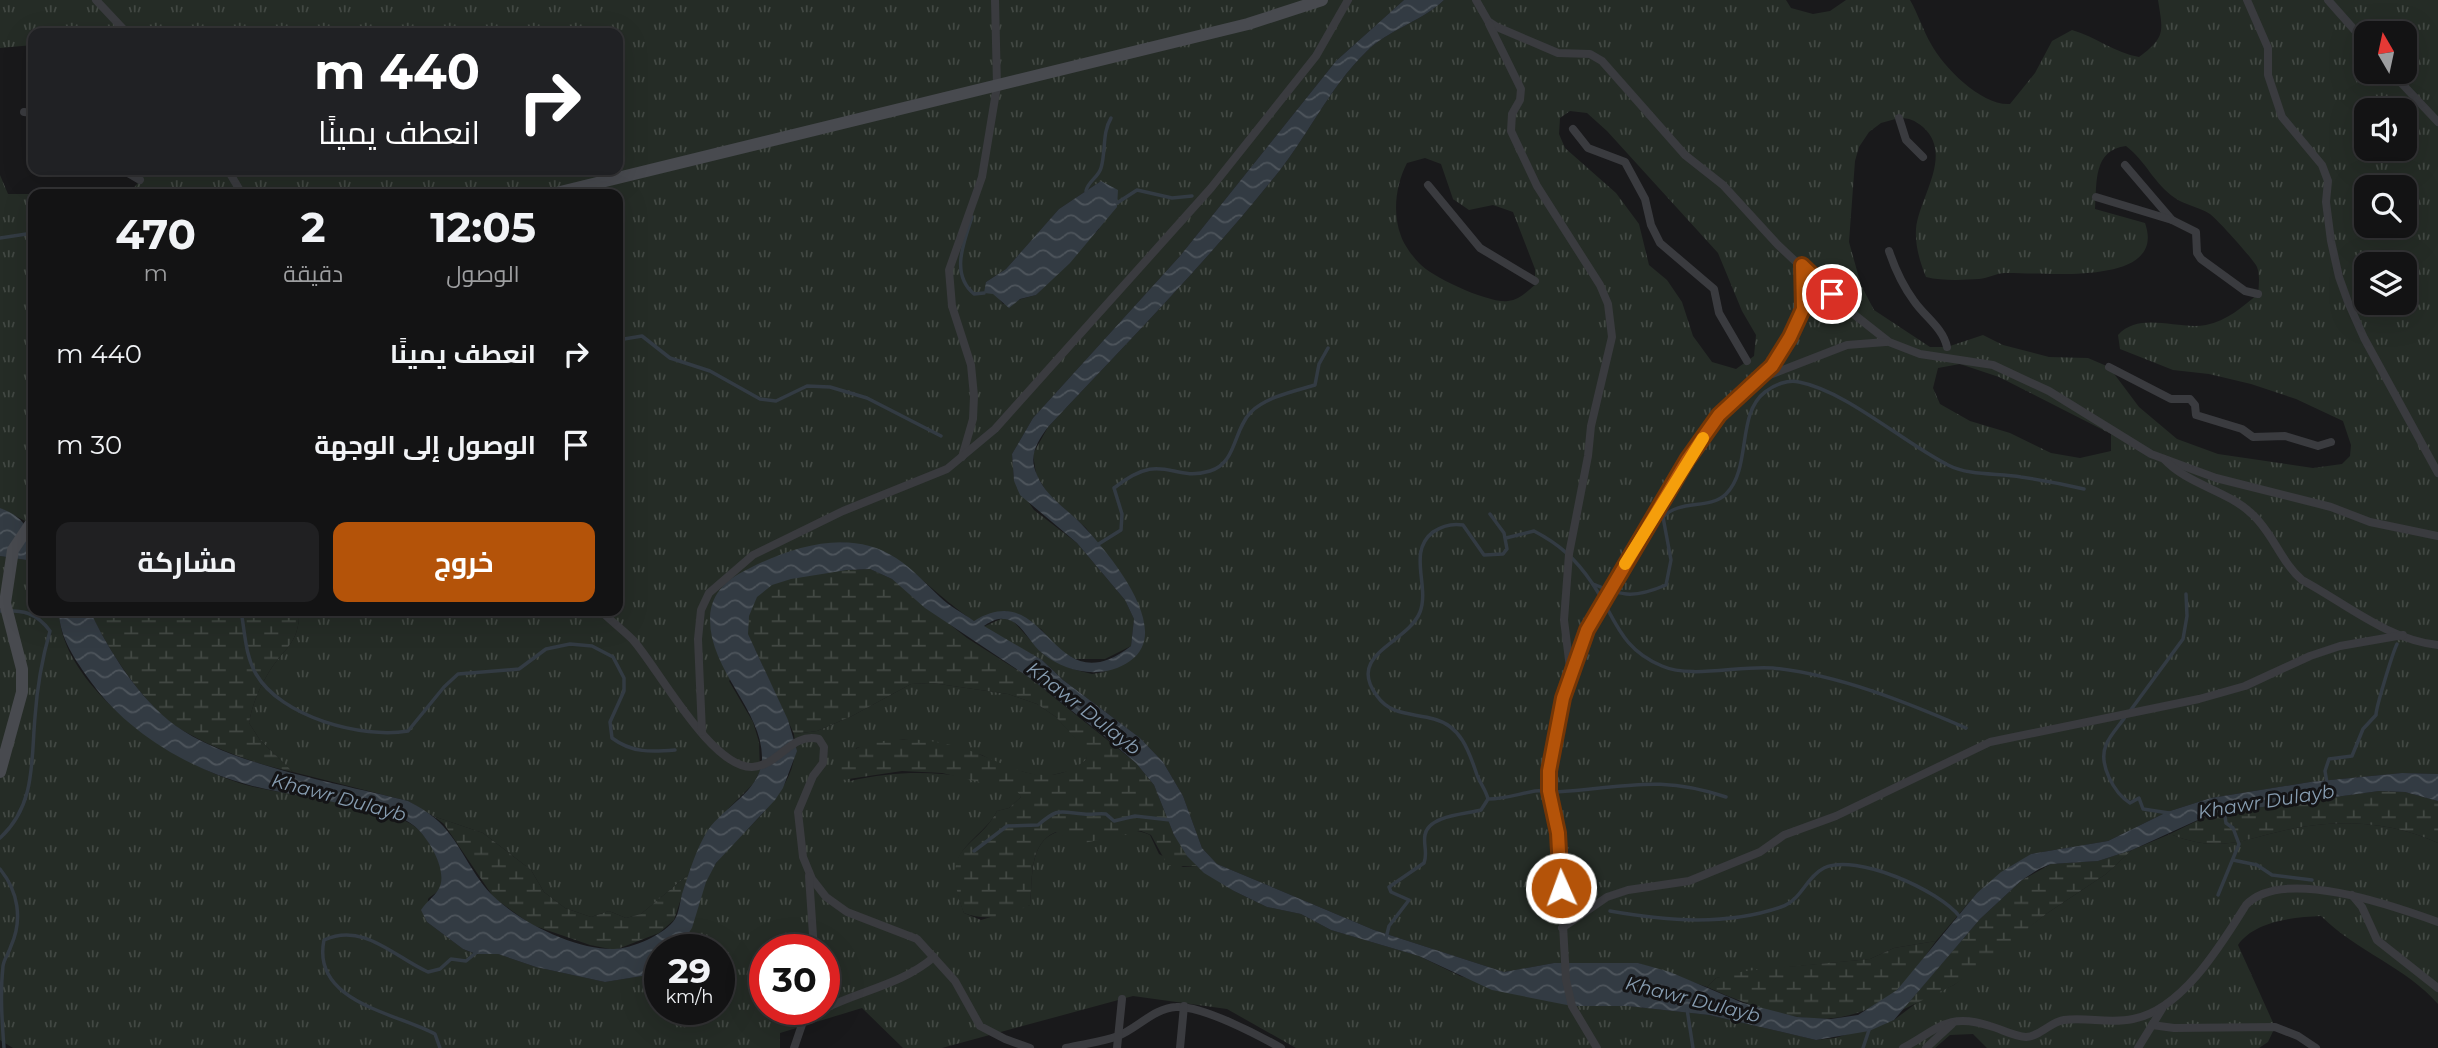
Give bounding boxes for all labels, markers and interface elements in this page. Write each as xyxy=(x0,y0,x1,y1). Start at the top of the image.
north arrow xyxy=(2354,21,2417,84)
map controls xyxy=(2354,21,2417,315)
text: 440 m xyxy=(314,42,480,101)
icon: right xyxy=(504,56,595,147)
button: sound xyxy=(2354,98,2417,161)
text: انعطف يمينًا xyxy=(318,113,480,152)
button: search xyxy=(2354,175,2417,238)
text: 2 xyxy=(301,201,325,253)
text: 12:05 xyxy=(430,201,536,253)
text: 470 xyxy=(115,208,196,260)
button: layers xyxy=(2354,252,2417,315)
text: m xyxy=(143,259,168,287)
text: دقيقة xyxy=(283,260,343,288)
text: الوصول xyxy=(446,260,520,288)
pin xyxy=(1802,264,1862,324)
icon: arrive xyxy=(1813,275,1851,313)
icon: right xyxy=(557,335,595,373)
text: 440 m xyxy=(56,338,142,370)
text: انعطف يمينًا xyxy=(390,338,536,370)
icon: arrive xyxy=(557,426,595,464)
text: 30 m xyxy=(56,429,122,461)
text: الوصول إلى الوجهة xyxy=(314,429,536,461)
button: مشاركة xyxy=(56,522,319,602)
button: خروج xyxy=(333,522,595,602)
water label: Khawr Dulayb xyxy=(1022,657,1145,760)
water label: Khawr Dulayb xyxy=(269,769,409,826)
water label: Khawr Dulayb xyxy=(2196,779,2336,824)
position arrow xyxy=(1524,851,1598,925)
speed limit sign: 30 xyxy=(749,934,840,1025)
text: 29 xyxy=(668,949,711,992)
water label: Khawr Dulayb xyxy=(1623,972,1763,1027)
text: km/h xyxy=(665,986,714,1008)

